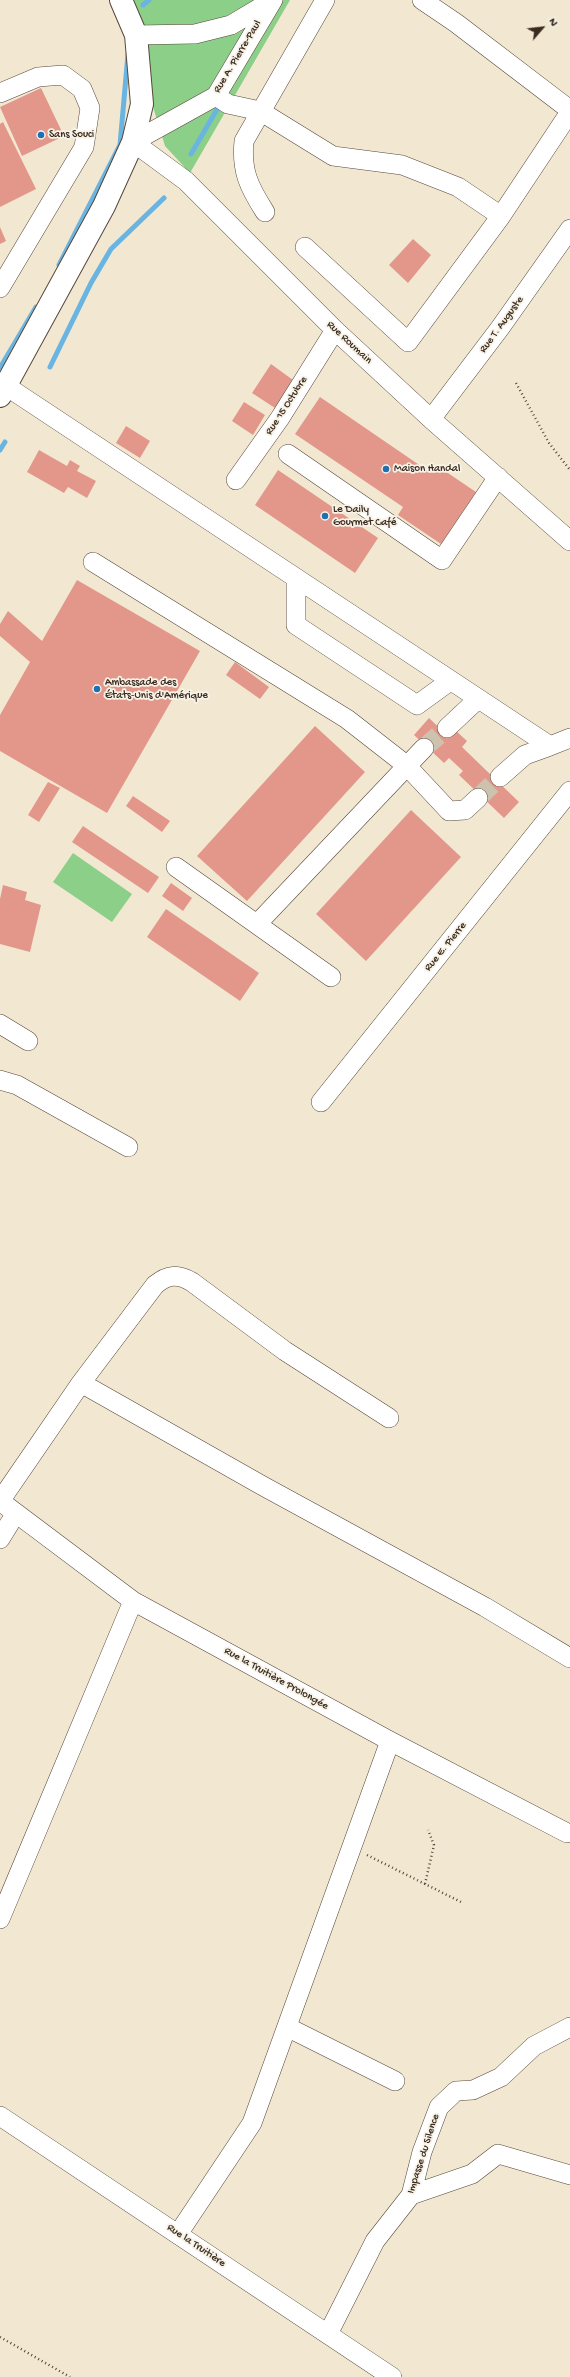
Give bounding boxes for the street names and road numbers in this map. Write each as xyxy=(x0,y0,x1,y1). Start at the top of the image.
street label: Rue A. Pierre-Paul xyxy=(211,18,265,96)
street label: Rue T. Auguste xyxy=(477,294,527,356)
street label: Rue Roumain xyxy=(324,319,374,367)
street label: Rue 15 Octubre xyxy=(263,374,311,438)
street label: Rue E. Pierre xyxy=(422,920,470,974)
street label: Rue la Truitière Prolongée xyxy=(221,1645,331,1713)
street label: Impasse du Silence xyxy=(405,2113,443,2195)
street label: Rue la Truitière xyxy=(164,2221,228,2271)

